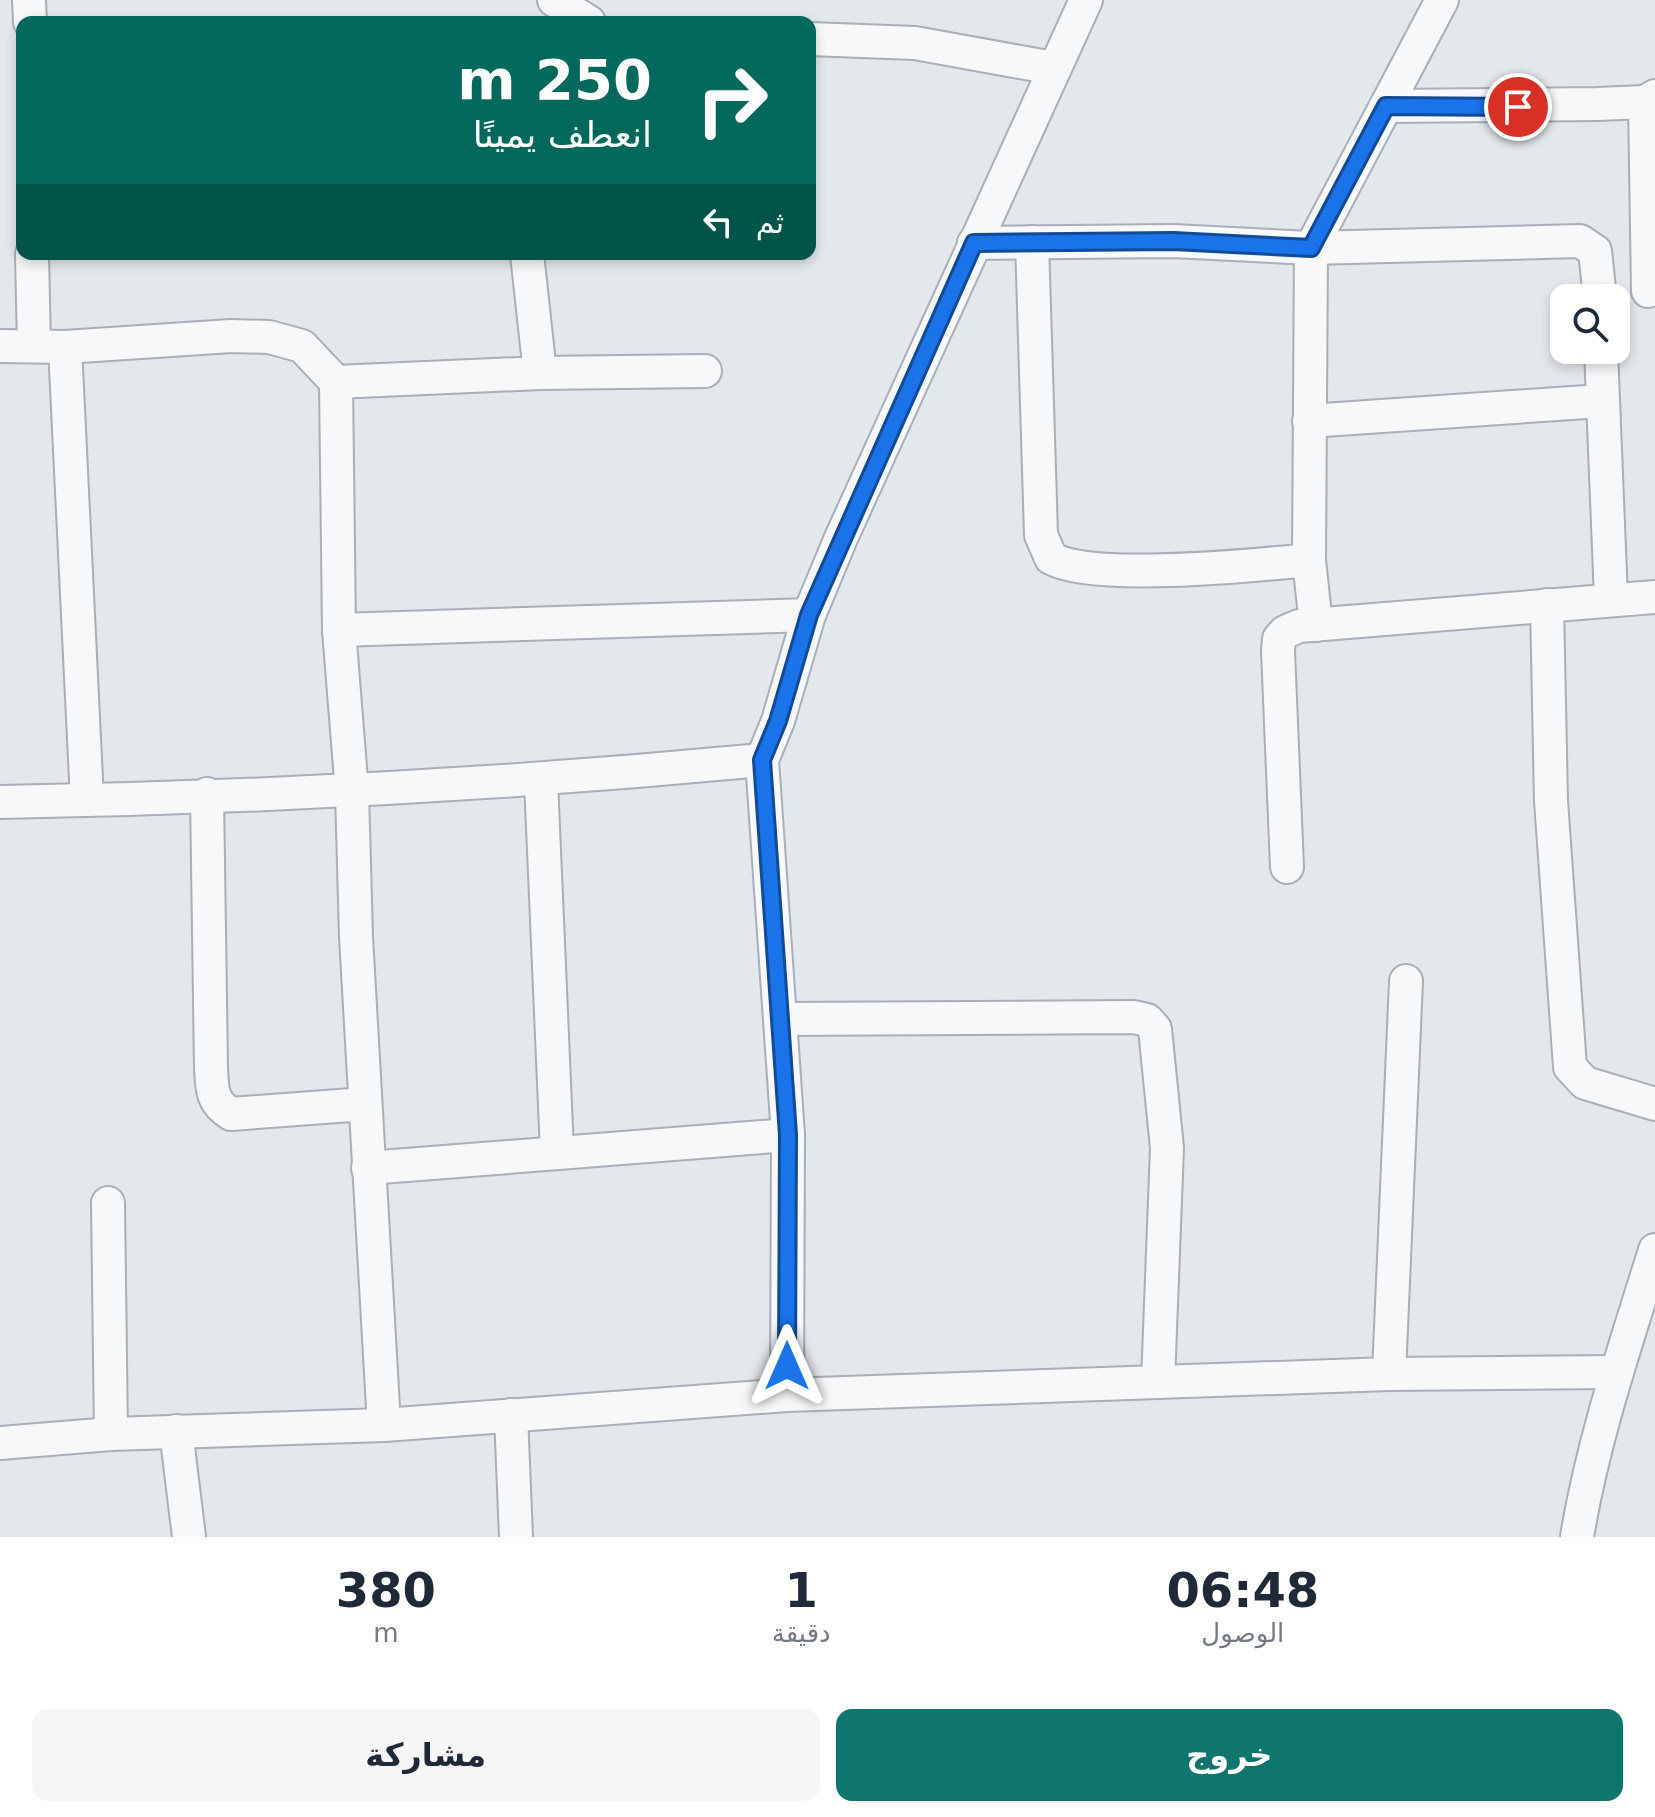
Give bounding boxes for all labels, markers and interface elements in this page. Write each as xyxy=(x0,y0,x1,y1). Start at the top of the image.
text: 250 m xyxy=(457,47,652,112)
icon: right xyxy=(680,48,784,152)
pin xyxy=(1484,73,1552,141)
icon: arrive xyxy=(1496,85,1540,129)
text: انعطف يمينًا xyxy=(473,114,652,155)
icon: left xyxy=(696,200,740,244)
text: ثم xyxy=(756,205,784,240)
map controls xyxy=(1550,284,1630,364)
button: search xyxy=(1550,284,1630,364)
position arrow xyxy=(745,1324,829,1408)
text: 380 xyxy=(336,1562,436,1618)
text: 1 xyxy=(785,1562,818,1618)
text: 06:48 xyxy=(1166,1562,1319,1618)
text: m xyxy=(373,1618,399,1648)
text: دقيقة xyxy=(772,1618,831,1648)
text: الوصول xyxy=(1201,1618,1284,1648)
button: مشاركة xyxy=(32,1709,820,1801)
button: خروج xyxy=(836,1709,1623,1801)

